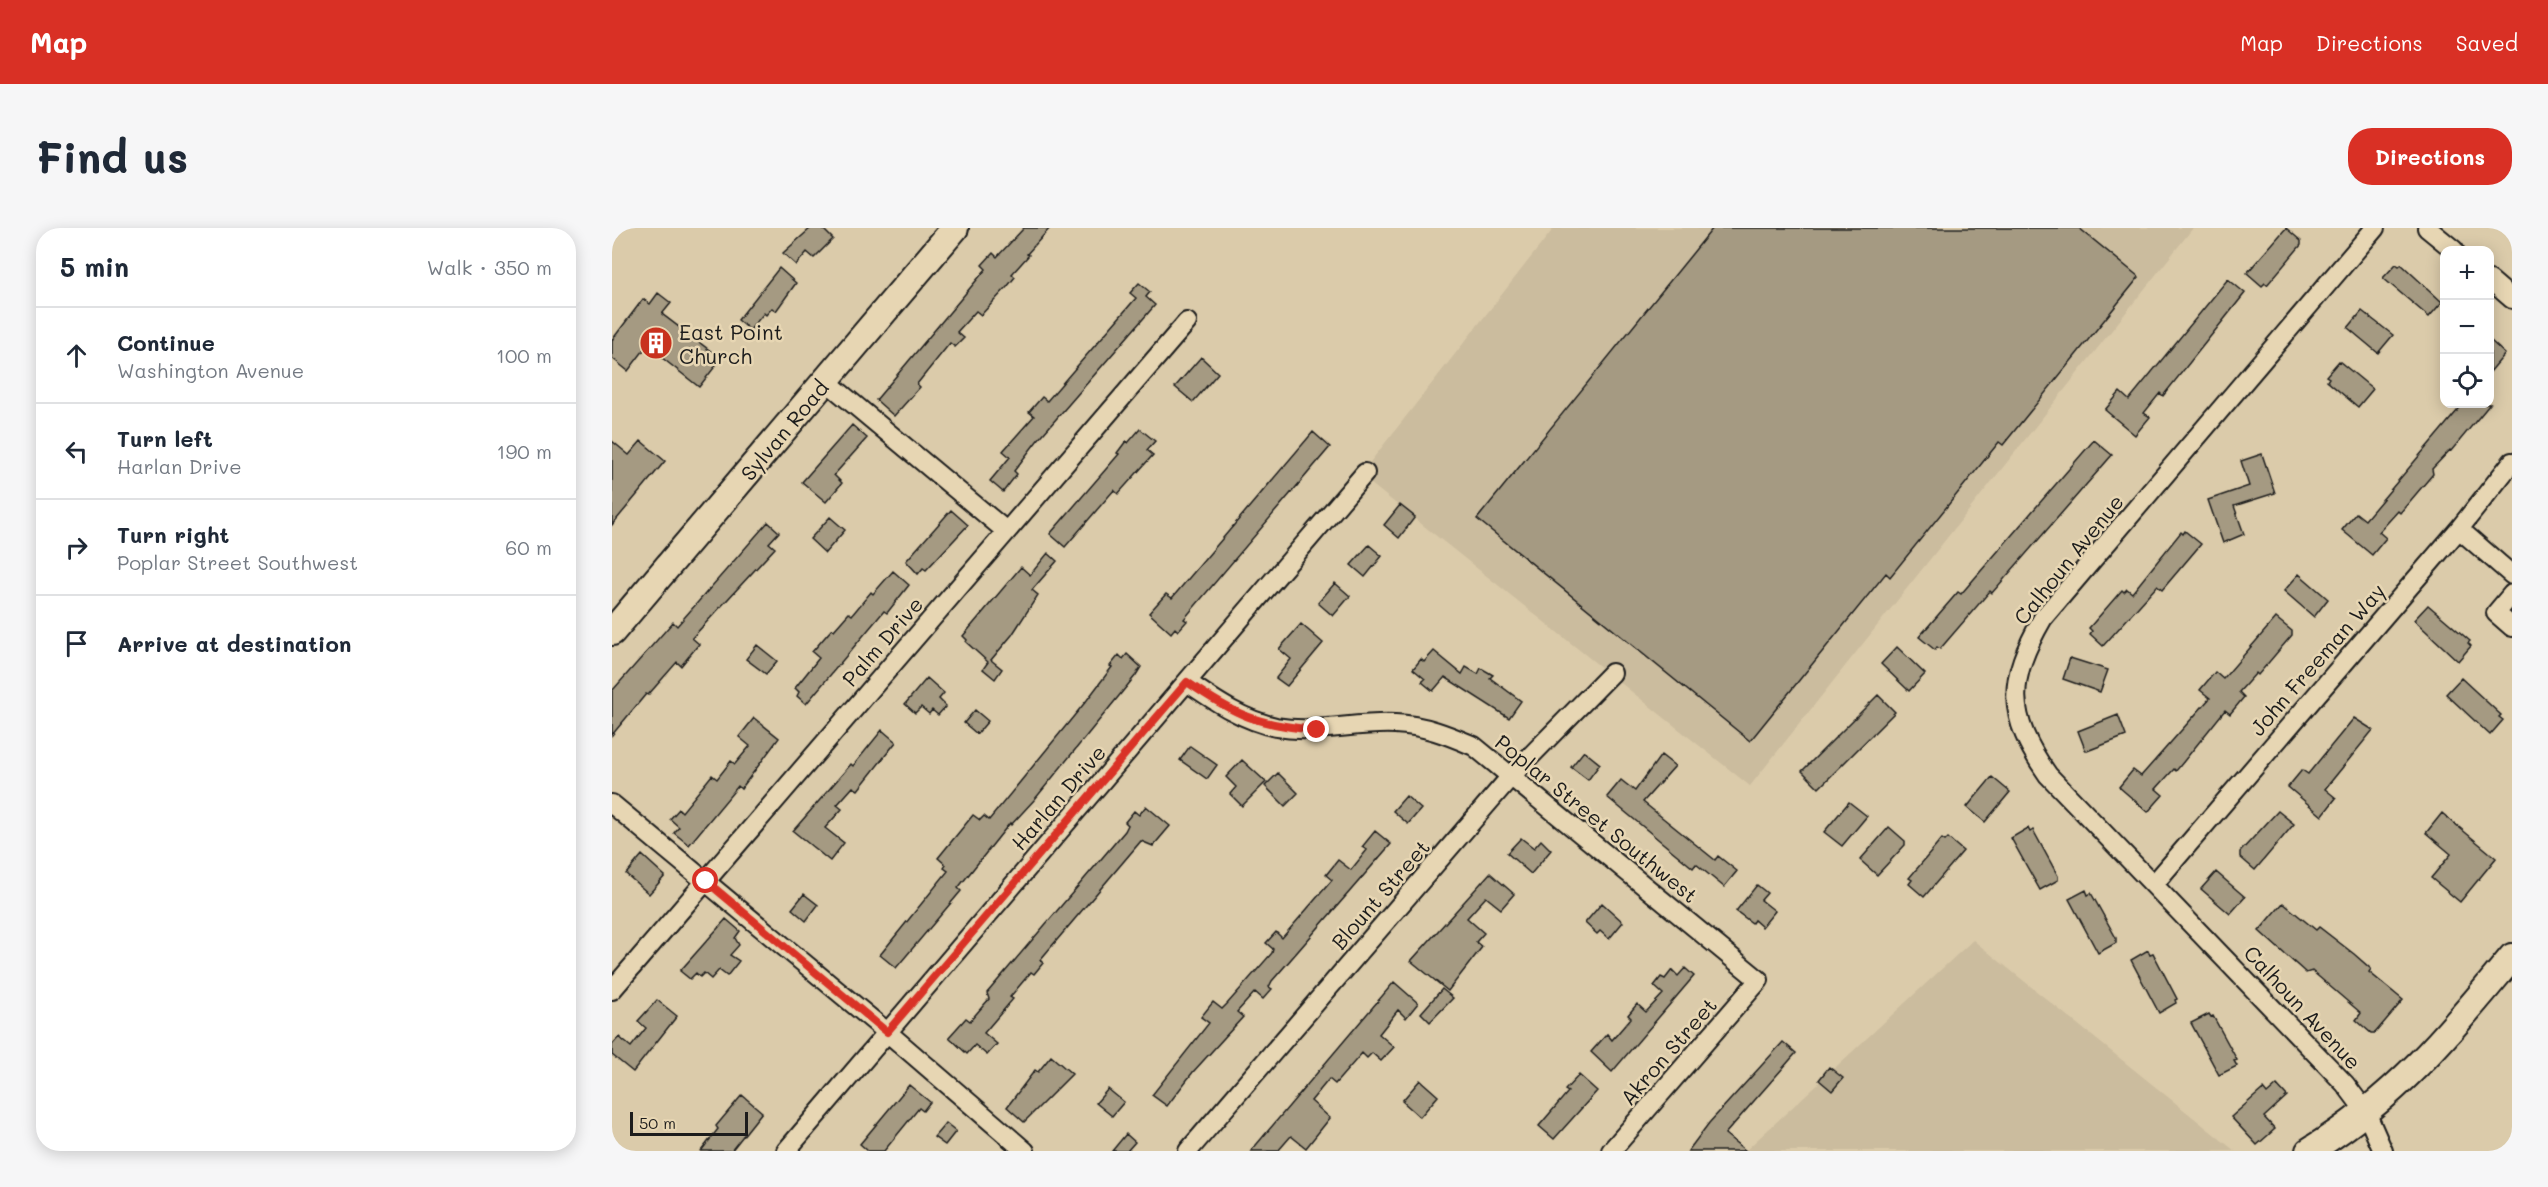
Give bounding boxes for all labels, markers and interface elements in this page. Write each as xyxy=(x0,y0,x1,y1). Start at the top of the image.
text: Map xyxy=(30,24,87,60)
text: Map xyxy=(2240,29,2283,56)
text: Directions xyxy=(2316,29,2423,56)
text: Saved xyxy=(2456,29,2518,56)
button: Directions xyxy=(2348,128,2512,185)
text: Find us xyxy=(36,129,188,184)
map controls xyxy=(2440,246,2494,408)
button: + xyxy=(2440,246,2494,300)
text: 5 min xyxy=(60,250,129,284)
text: Walk · 350 m xyxy=(427,254,552,280)
button: − xyxy=(2440,300,2494,354)
place label: East Point Church xyxy=(679,318,783,369)
building icon: East Point Church xyxy=(638,325,674,361)
text: Continue xyxy=(117,328,215,357)
icon: ahead xyxy=(60,339,93,372)
text: 100 m xyxy=(496,342,552,368)
button: locate xyxy=(2440,354,2494,408)
text: Washington Avenue xyxy=(117,357,304,383)
street label: Sylvan Road xyxy=(734,374,834,486)
text: Turn left xyxy=(117,424,213,453)
icon: left xyxy=(60,435,93,468)
text: 190 m xyxy=(497,438,552,464)
text: Harlan Drive xyxy=(117,453,242,479)
street label: Calhoun Avenue xyxy=(2007,488,2129,630)
text: Turn right xyxy=(117,520,229,549)
icon: right xyxy=(60,531,93,564)
text: 60 m xyxy=(505,534,552,560)
text: Poplar Street Southwest xyxy=(117,549,358,575)
street label: John Freeman Way xyxy=(2243,577,2391,741)
street label: Palm Drive xyxy=(836,591,928,691)
icon: arrive xyxy=(60,627,93,660)
text: Arrive at destination xyxy=(117,629,352,658)
route end xyxy=(1303,716,1329,742)
street label: Poplar Street Southwest xyxy=(1490,728,1704,908)
street label: Harlan Drive xyxy=(1005,739,1111,855)
street label: Blount Street xyxy=(1325,834,1435,954)
route start xyxy=(692,867,718,893)
street label: Calhoun Avenue xyxy=(2239,939,2367,1075)
street label: Akron Street xyxy=(1614,992,1722,1110)
scale bar xyxy=(630,1109,748,1136)
text: 50 m xyxy=(639,1112,676,1133)

